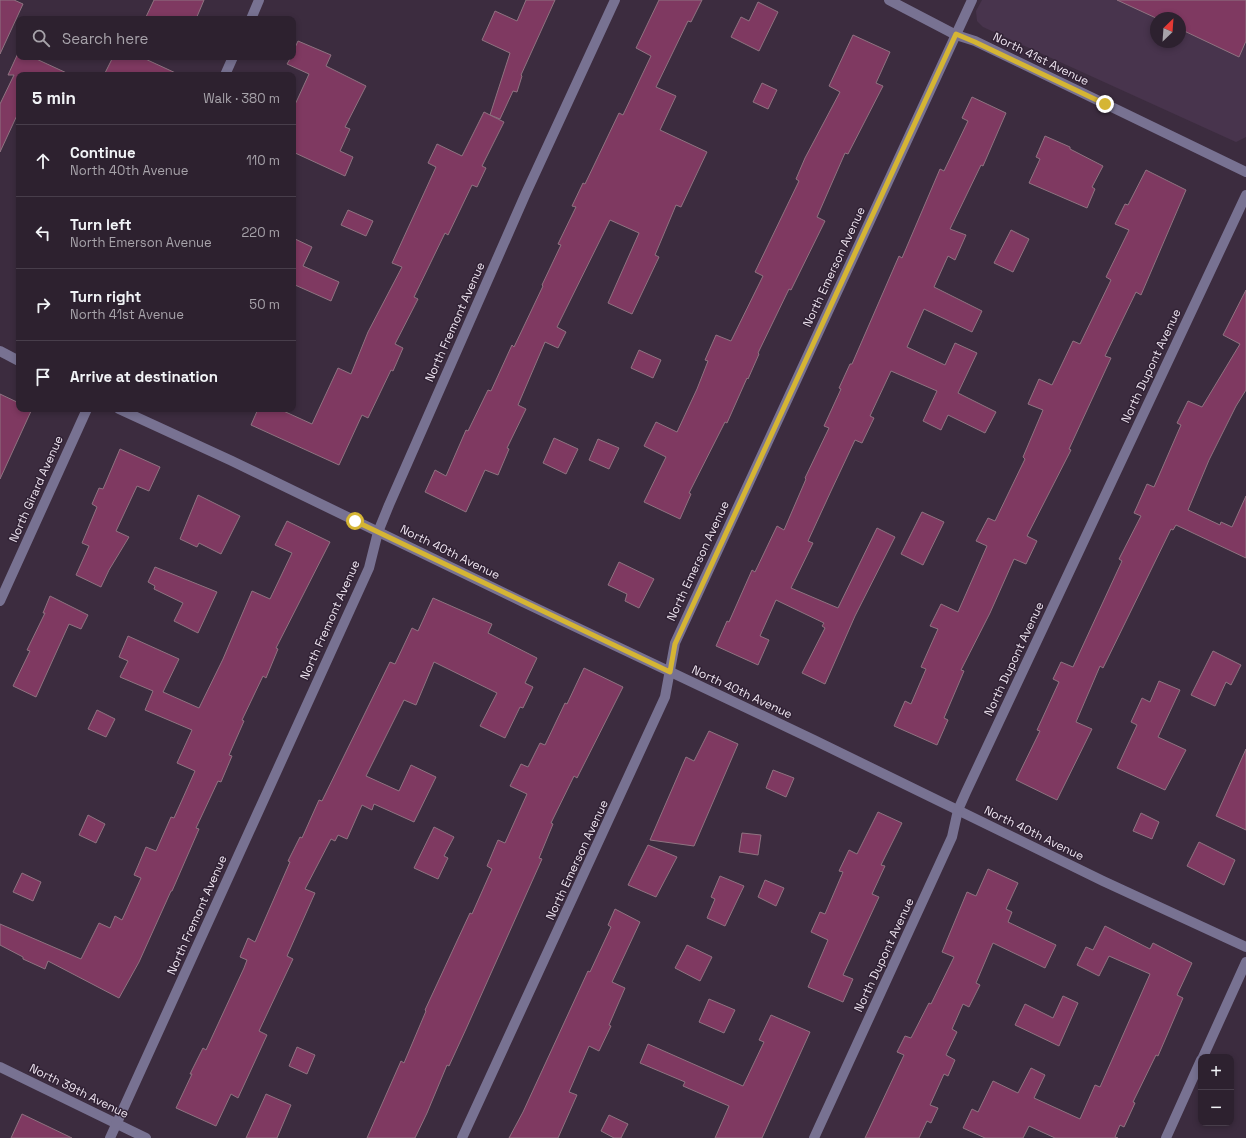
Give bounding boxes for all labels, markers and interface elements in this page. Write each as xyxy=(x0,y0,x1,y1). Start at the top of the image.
north arrow xyxy=(1150,12,1186,48)
search box xyxy=(16,16,296,60)
icon: search xyxy=(30,27,52,49)
text: Search here xyxy=(62,29,148,48)
street label: North 41st Avenue xyxy=(990,29,1092,89)
text: 5 min xyxy=(32,87,76,109)
text: Walk · 380 m xyxy=(203,90,280,107)
route end xyxy=(1096,95,1114,113)
text: Continue xyxy=(70,143,136,162)
icon: ahead xyxy=(32,150,54,172)
text: 110 m xyxy=(246,152,280,169)
text: North 40th Avenue xyxy=(70,162,188,179)
street label: North Emerson Avenue xyxy=(799,204,869,330)
text: Turn left xyxy=(70,215,132,234)
icon: left xyxy=(32,222,54,244)
text: 220 m xyxy=(241,224,280,241)
text: North Emerson Avenue xyxy=(70,234,212,251)
street label: North Fremont Avenue xyxy=(421,260,489,384)
text: Turn right xyxy=(70,287,141,306)
icon: right xyxy=(32,294,54,316)
text: 50 m xyxy=(249,296,280,313)
text: North 41st Avenue xyxy=(70,306,184,323)
street label: North Dupont Avenue xyxy=(1117,306,1185,426)
icon: arrive xyxy=(32,366,54,388)
text: Arrive at destination xyxy=(70,367,218,386)
street label: North Girard Avenue xyxy=(5,433,67,545)
street label: North Emerson Avenue xyxy=(663,498,733,624)
route start xyxy=(346,512,364,530)
street label: North 40th Avenue xyxy=(397,521,503,583)
street label: North Fremont Avenue xyxy=(296,558,364,682)
street label: North Dupont Avenue xyxy=(980,599,1048,719)
street label: North 40th Avenue xyxy=(689,662,795,722)
street label: North Emerson Avenue xyxy=(542,797,612,923)
street label: North 40th Avenue xyxy=(981,802,1087,864)
street label: North Fremont Avenue xyxy=(163,853,231,977)
street label: North Dupont Avenue xyxy=(850,895,918,1015)
map controls xyxy=(1198,1054,1234,1126)
button: + xyxy=(1198,1054,1234,1090)
street label: North 39th Avenue xyxy=(27,1060,131,1122)
button: − xyxy=(1198,1090,1234,1126)

